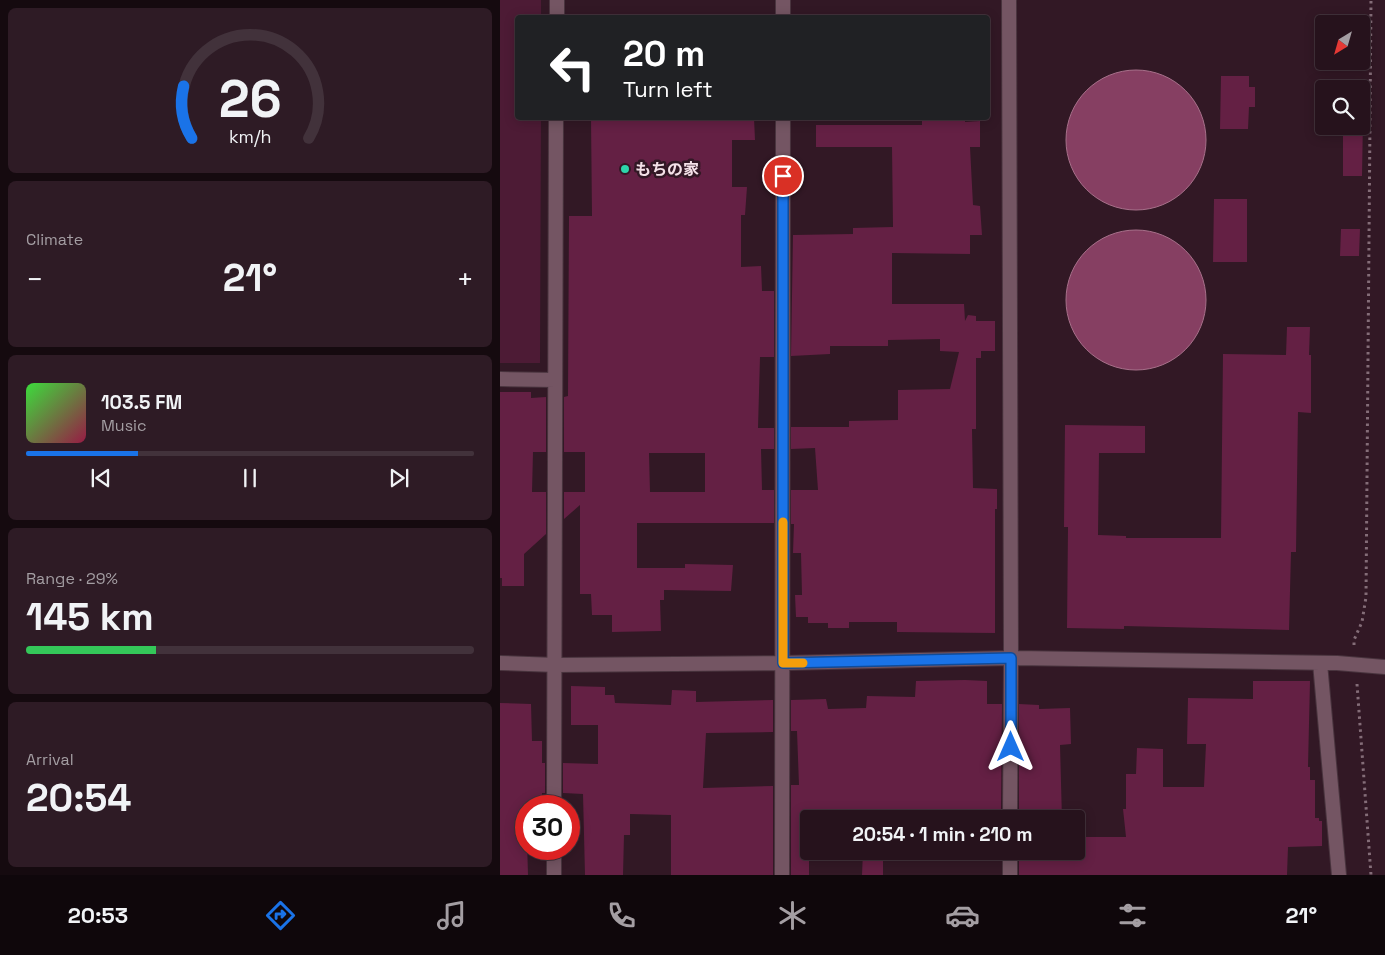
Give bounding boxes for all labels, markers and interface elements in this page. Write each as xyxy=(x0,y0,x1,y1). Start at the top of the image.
north arrow xyxy=(1315,15,1370,70)
map controls xyxy=(1315,15,1370,135)
text: 20 m xyxy=(623,32,705,76)
icon: left xyxy=(540,35,605,100)
text: 26 xyxy=(218,66,282,132)
text: Turn left xyxy=(623,75,713,103)
button: search xyxy=(1315,80,1370,135)
text: km/h xyxy=(229,125,271,148)
pin xyxy=(762,155,804,197)
place label: もちの家 xyxy=(635,159,699,180)
icon: arrive xyxy=(769,162,797,190)
marker: もちの家 xyxy=(619,163,631,175)
text: Climate xyxy=(26,229,83,250)
text: 21° xyxy=(223,254,277,302)
text: − xyxy=(26,261,43,297)
text: + xyxy=(457,261,474,297)
text: 103.5 FM xyxy=(101,390,182,415)
text: Music xyxy=(101,415,147,436)
icon: previous xyxy=(87,464,115,492)
icon: pause xyxy=(236,464,264,492)
icon: next xyxy=(385,464,413,492)
text: Range · 29% xyxy=(26,568,118,589)
text: 145 km xyxy=(26,593,154,641)
position arrow xyxy=(984,720,1036,772)
text: Arrival xyxy=(26,749,74,770)
text: 20:54 xyxy=(26,774,132,822)
speed limit sign: 30 xyxy=(515,795,580,860)
text: 20:54 · 1 min · 210 m xyxy=(853,822,1032,847)
icon: directions xyxy=(263,898,298,933)
icon: music xyxy=(434,898,469,933)
icon: phone xyxy=(604,898,639,933)
icon: climate xyxy=(775,898,810,933)
icon: car xyxy=(945,898,980,933)
icon: filters xyxy=(1115,898,1150,933)
text: 20:53 xyxy=(68,901,128,929)
text: 21° xyxy=(1286,901,1317,929)

